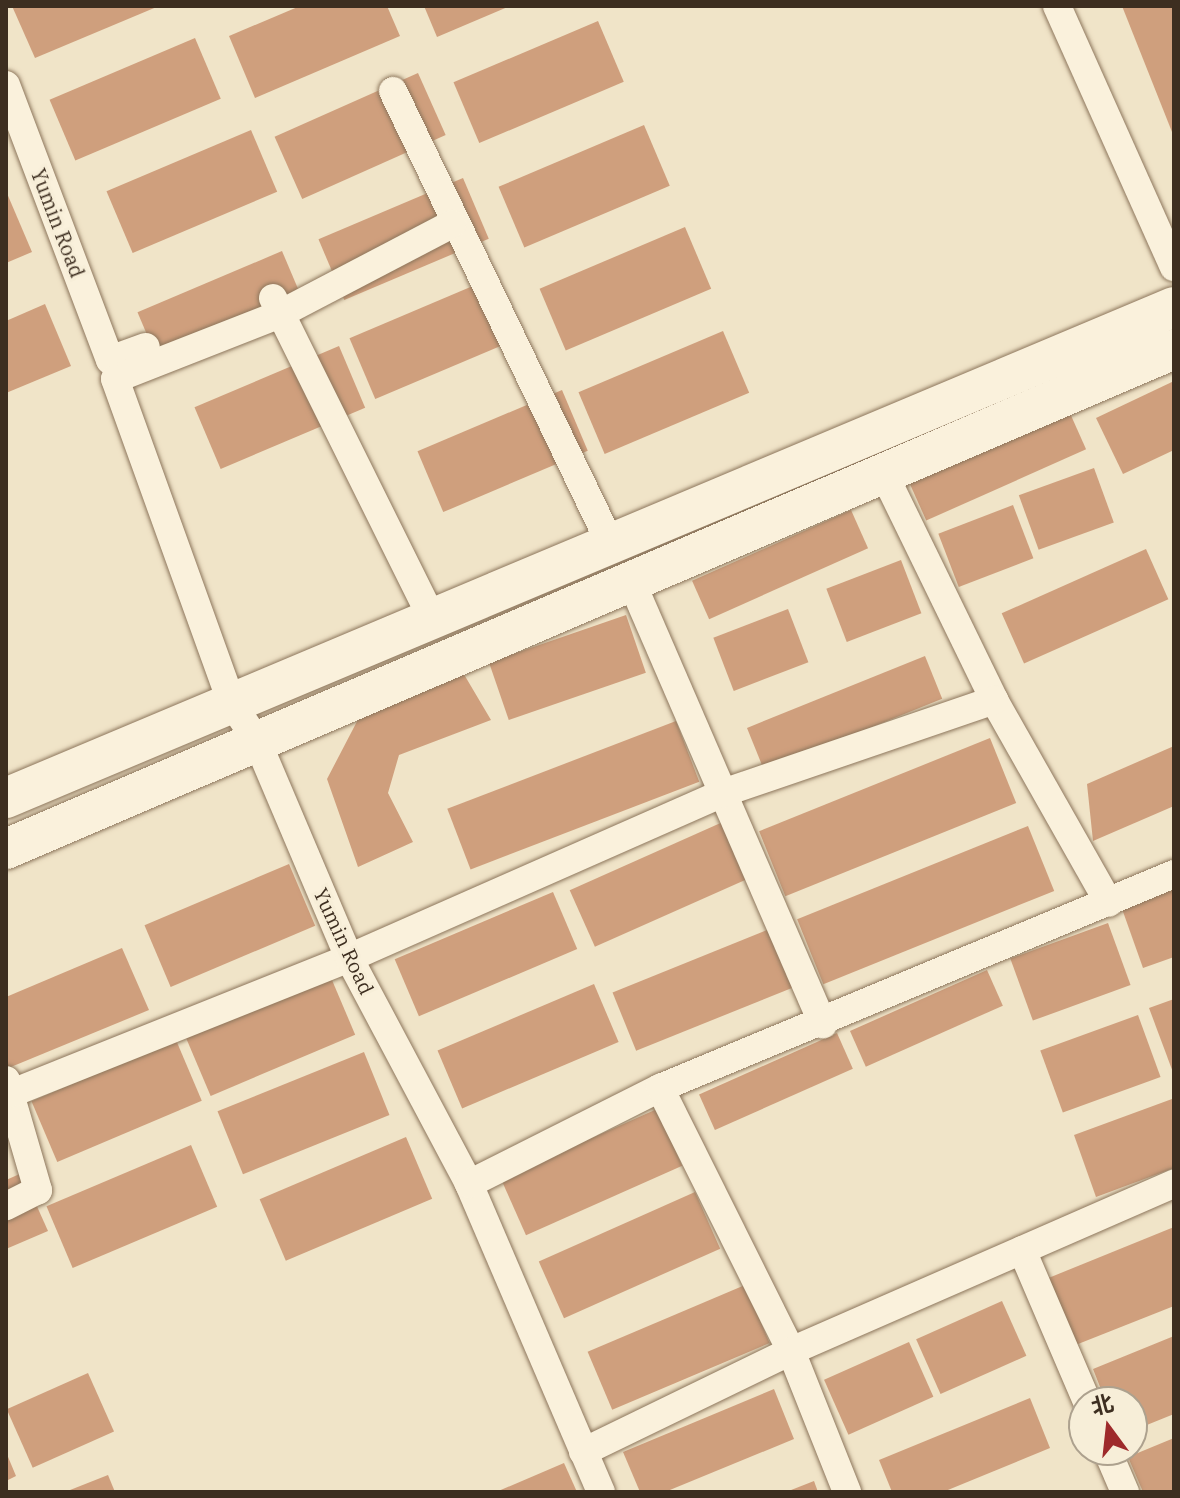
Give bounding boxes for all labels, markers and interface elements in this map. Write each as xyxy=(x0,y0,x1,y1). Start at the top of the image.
street label: Yumin Road xyxy=(26,165,90,281)
street label: Yumin Road xyxy=(309,884,379,998)
north arrow xyxy=(1068,1386,1148,1466)
text: 北 xyxy=(1088,1387,1117,1421)

